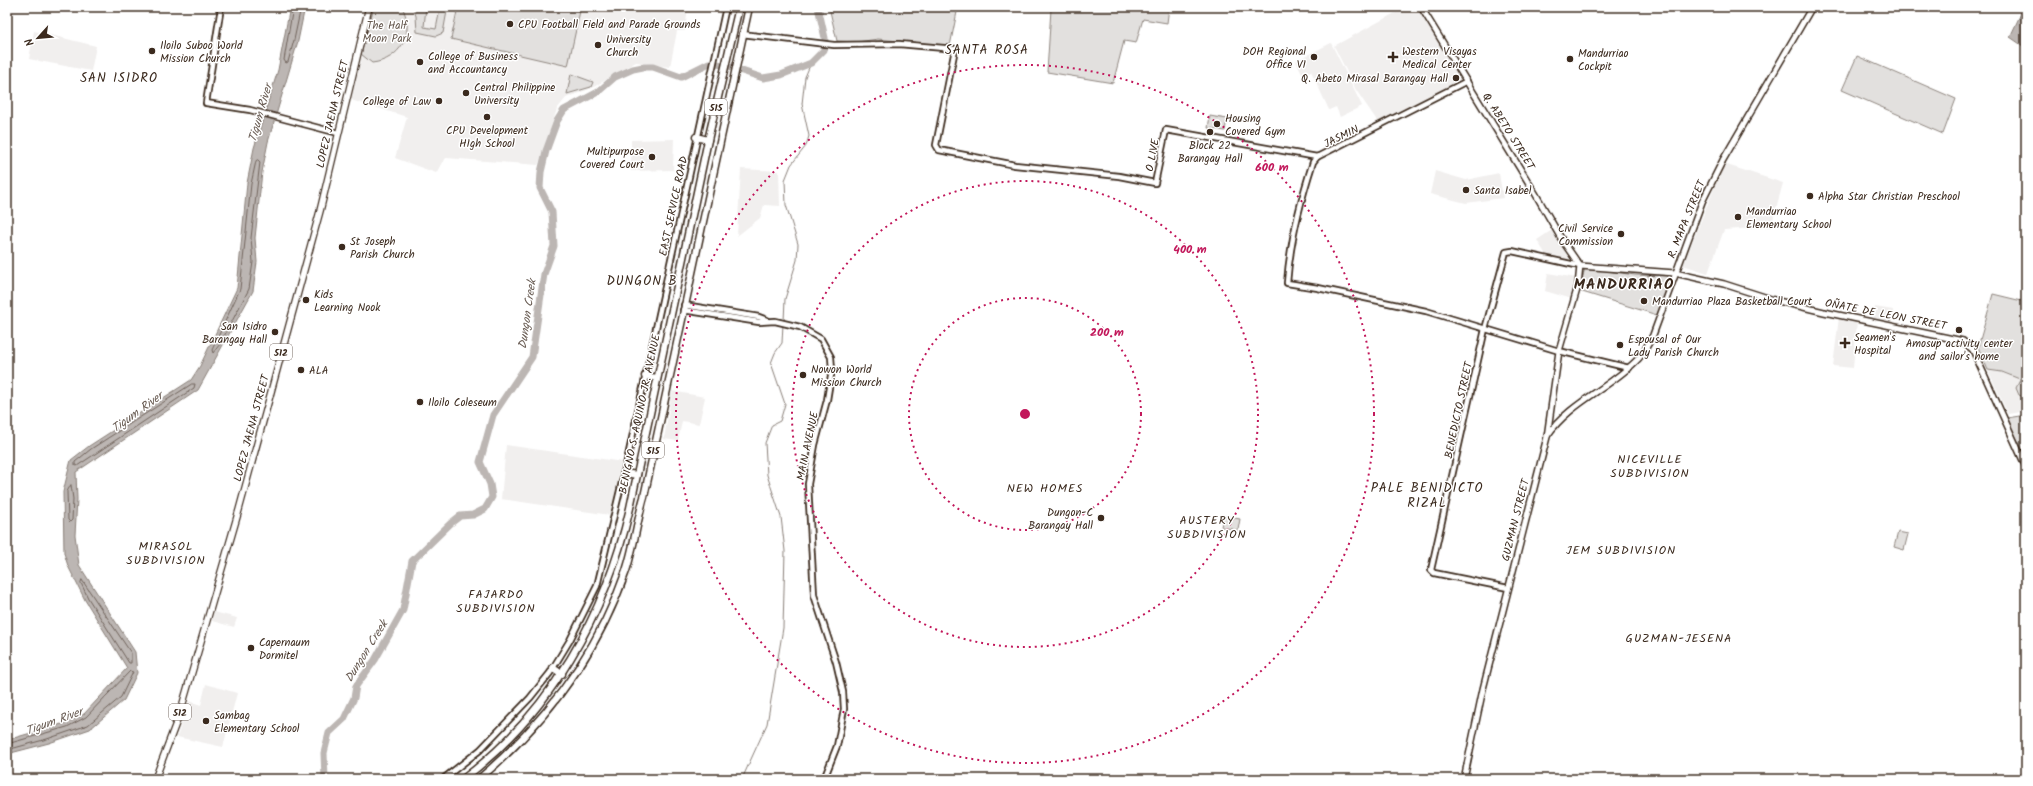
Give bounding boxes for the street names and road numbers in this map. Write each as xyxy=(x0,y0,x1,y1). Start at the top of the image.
street label: LOPEZ JAENA STREET xyxy=(312,57,354,170)
street label: Q. ABETO STREET xyxy=(1477,89,1540,175)
road number: 515 xyxy=(705,99,727,115)
street label: JASMIN xyxy=(1321,120,1363,153)
street label: O LIVE xyxy=(1141,137,1165,173)
street label: EAST SERVICE ROAD xyxy=(655,155,693,258)
street label: R. MAPA STREET xyxy=(1663,177,1711,261)
street label: OÑATE DE LEON STREET xyxy=(1823,294,1949,336)
street label: BENIGNO S. AQUINO JR. AVENUE xyxy=(614,332,666,496)
road number: 512 xyxy=(270,344,292,360)
street label: BENEDICTO STREET xyxy=(1440,359,1478,460)
street label: LOPEZ JAENA STREET xyxy=(229,372,275,484)
street label: MAIN AVENUE xyxy=(792,410,824,482)
road number: 515 xyxy=(642,442,664,458)
street label: GUZMAN STREET xyxy=(1497,476,1535,563)
road number: 512 xyxy=(169,704,191,720)

